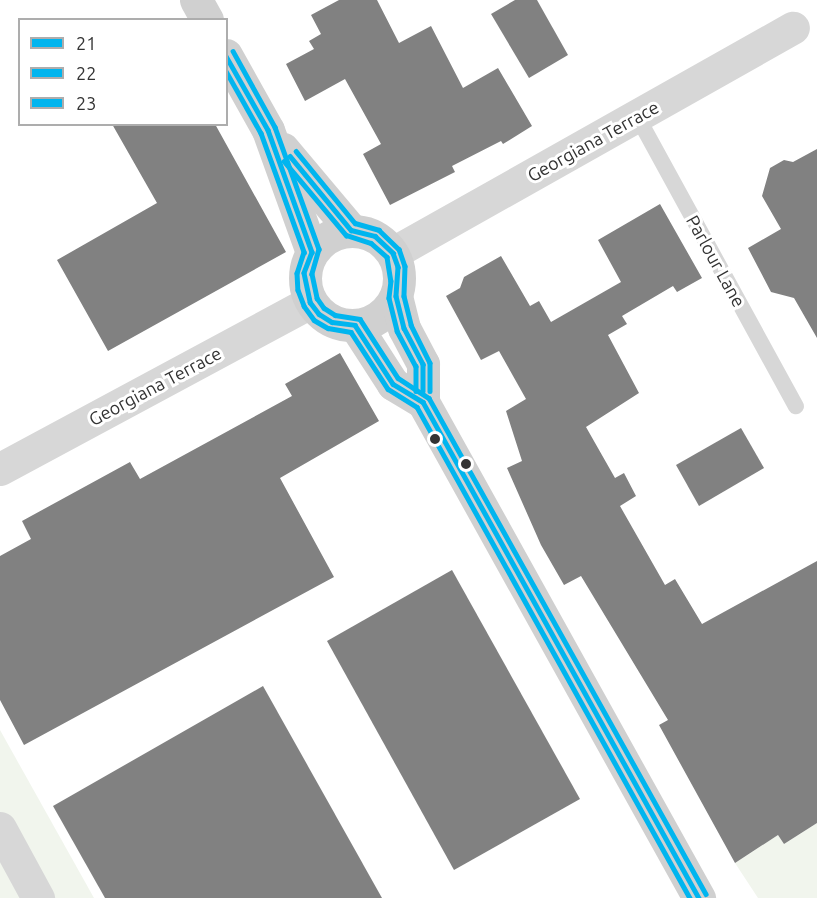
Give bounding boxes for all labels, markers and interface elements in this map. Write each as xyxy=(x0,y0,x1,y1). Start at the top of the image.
legend xyxy=(18,18,228,126)
text: 21 xyxy=(76,33,96,53)
text: 22 xyxy=(76,63,96,83)
text: 23 xyxy=(76,93,96,113)
street label: Georgiana Terrace xyxy=(523,96,663,186)
street label: Parlour Lane xyxy=(682,211,750,311)
street label: Georgiana Terrace xyxy=(85,342,225,430)
unlabelled marker xyxy=(429,433,441,445)
unlabelled marker xyxy=(460,458,472,470)

